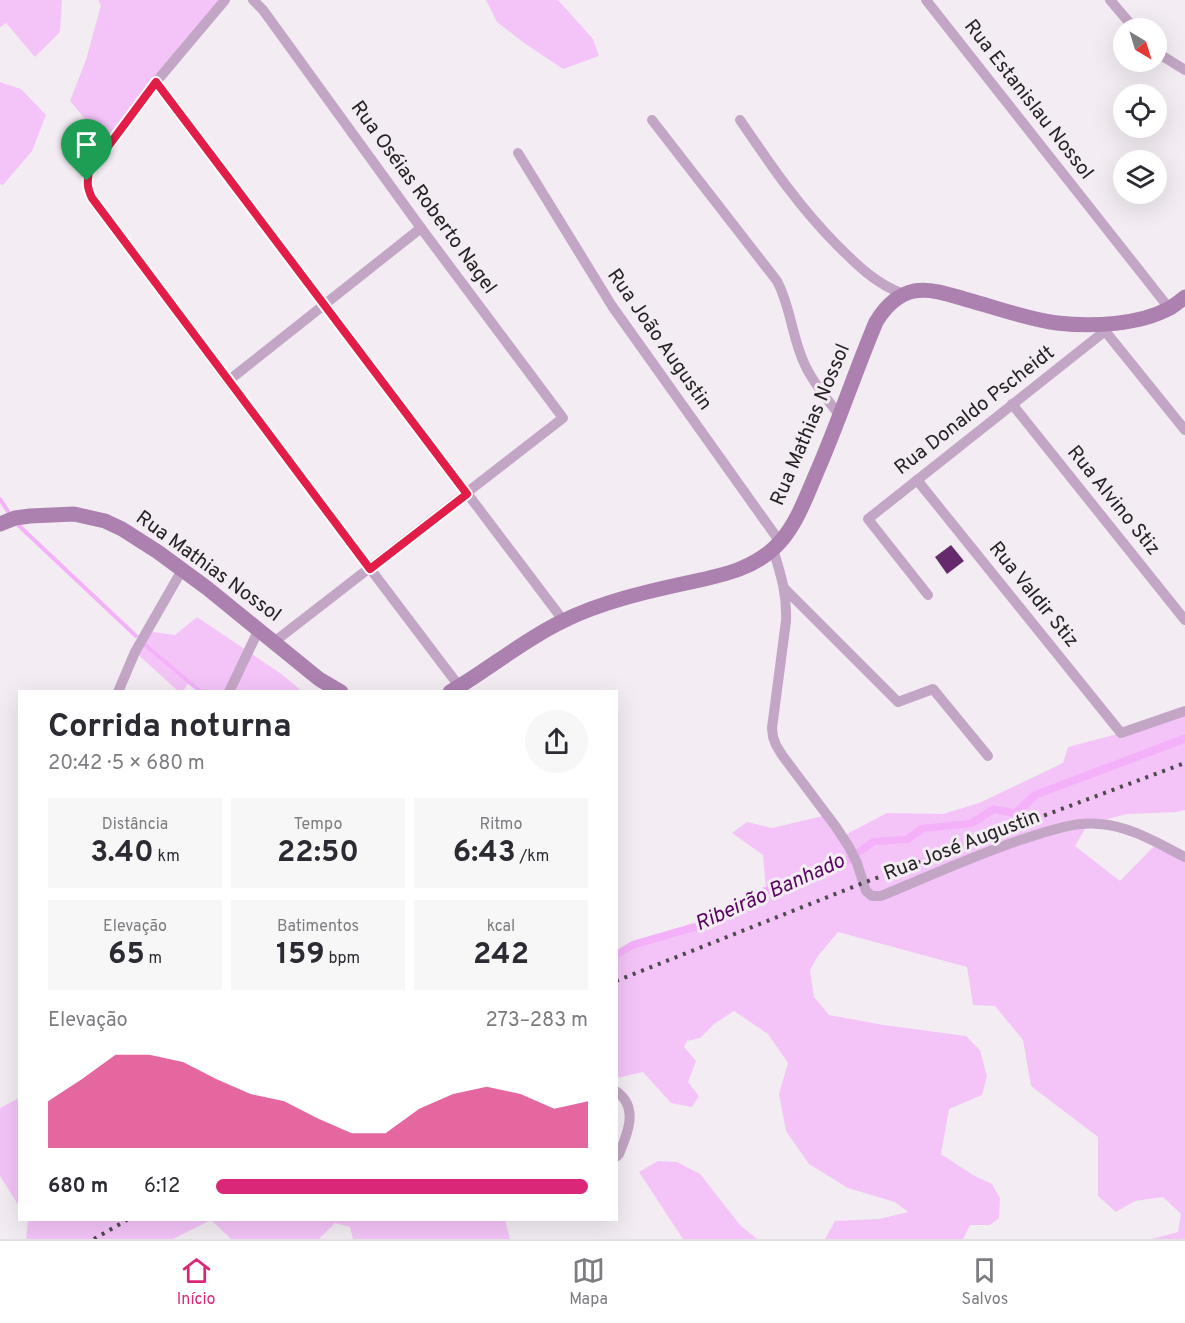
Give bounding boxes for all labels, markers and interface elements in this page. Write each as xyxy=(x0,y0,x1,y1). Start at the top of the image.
street label: Rua Estanislau Nossol xyxy=(957,15,1099,185)
north arrow xyxy=(1113,18,1167,72)
map controls xyxy=(1113,18,1167,204)
button: locate xyxy=(1113,84,1167,138)
street label: Rua Oséias Roberto Nagel xyxy=(344,96,502,300)
pin xyxy=(61,119,112,181)
icon: arrive xyxy=(70,128,103,161)
button: layers xyxy=(1113,150,1167,204)
street label: Rua João Augustin xyxy=(600,264,718,416)
street label: Rua Mathias Nossol xyxy=(765,340,857,510)
street label: Rua Donaldo Pscheidt xyxy=(890,340,1060,482)
street label: Rua Alvino Stiz xyxy=(1061,441,1165,561)
street label: Rua Mathias Nossol xyxy=(130,505,286,629)
street label: Rua Valdir Stiz xyxy=(982,537,1084,653)
text: Corrida noturna xyxy=(48,707,292,749)
button: share xyxy=(525,710,588,773)
text: 20:42 · 5 × 680 m xyxy=(48,751,205,777)
street label: Rua José Augustin xyxy=(880,804,1044,888)
text: Distância xyxy=(102,815,168,835)
text: Tempo xyxy=(294,815,342,835)
text: Ritmo xyxy=(480,815,522,835)
text: 3.40 xyxy=(90,835,154,872)
text: 22:50 xyxy=(277,835,359,872)
text: 6:43 xyxy=(453,835,516,872)
text: km xyxy=(154,847,180,867)
text: /km xyxy=(516,847,549,867)
water label: Ribeirão Banhado xyxy=(691,848,850,938)
text: Elevação xyxy=(103,917,167,937)
text: Batimentos xyxy=(277,917,359,937)
text: kcal xyxy=(487,917,515,937)
text: 65 xyxy=(108,937,145,974)
text: 159 xyxy=(276,937,325,974)
text: 242 xyxy=(473,937,529,974)
text: m xyxy=(145,949,162,969)
text: bpm xyxy=(325,949,360,969)
text: Elevação xyxy=(48,1008,128,1034)
text: 273–283 m xyxy=(486,1008,588,1034)
text: 680 m xyxy=(48,1174,108,1200)
text: 6:12 xyxy=(144,1174,180,1200)
tab: Início xyxy=(177,1254,215,1310)
tab: Mapa xyxy=(569,1254,608,1310)
tab: Salvos xyxy=(962,1254,1008,1310)

